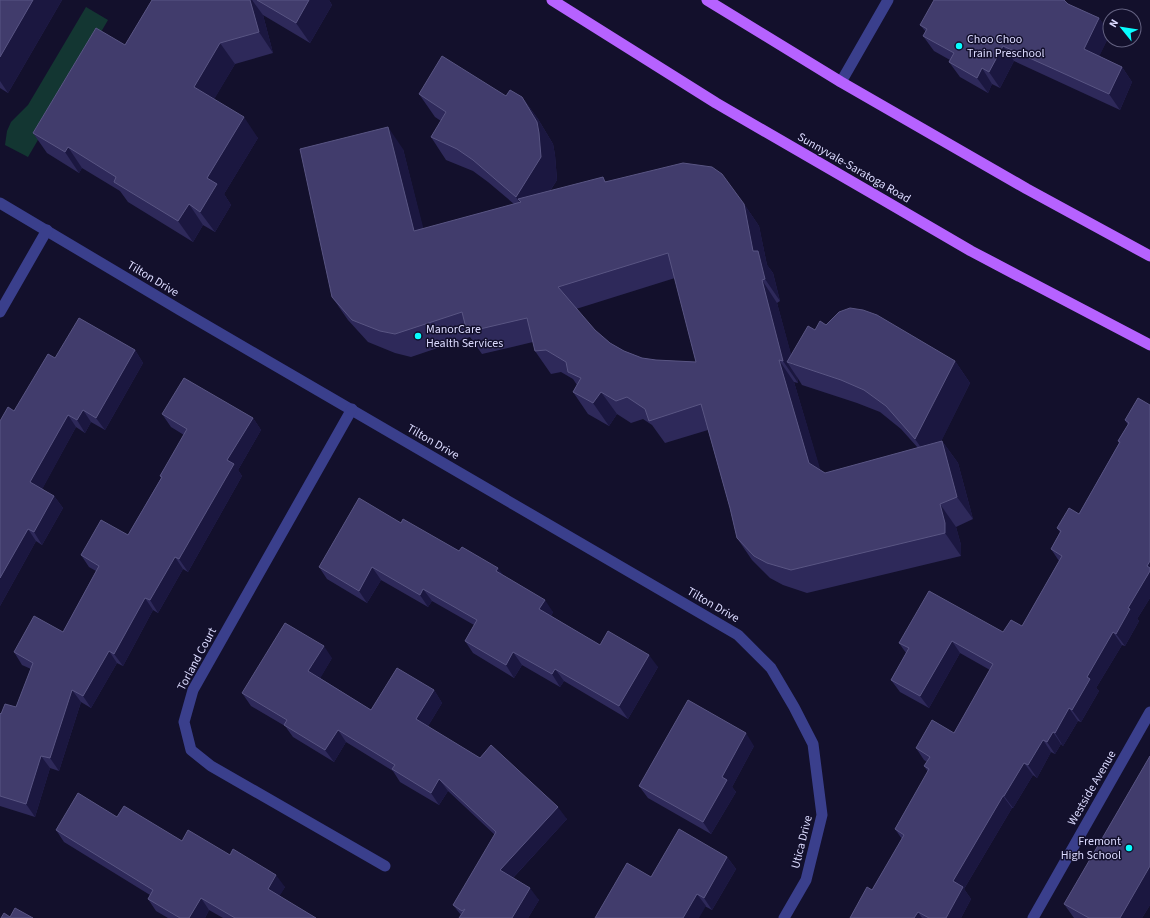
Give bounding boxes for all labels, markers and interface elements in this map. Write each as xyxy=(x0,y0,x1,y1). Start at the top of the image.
north arrow xyxy=(1102,8,1142,48)
text: N xyxy=(1105,16,1122,30)
place label: Choo Choo Train Preschool xyxy=(967,31,1045,62)
marker: Choo Choo Train Preschool xyxy=(954,41,964,51)
street label: Sunnyvale-Saratoga Road xyxy=(794,129,914,207)
street label: Tilton Drive xyxy=(124,257,182,301)
place label: ManorCare Health Services xyxy=(426,321,503,352)
marker: ManorCare Health Services xyxy=(413,331,423,341)
street label: Tilton Drive xyxy=(404,420,462,464)
street label: Tilton Drive xyxy=(684,583,742,627)
street label: Torland Court xyxy=(173,624,221,694)
street label: Westside Avenue xyxy=(1064,747,1120,829)
street label: Utica Drive xyxy=(787,813,817,871)
place label: Fremont High School xyxy=(1061,833,1121,864)
marker: Fremont High School xyxy=(1124,843,1134,853)

